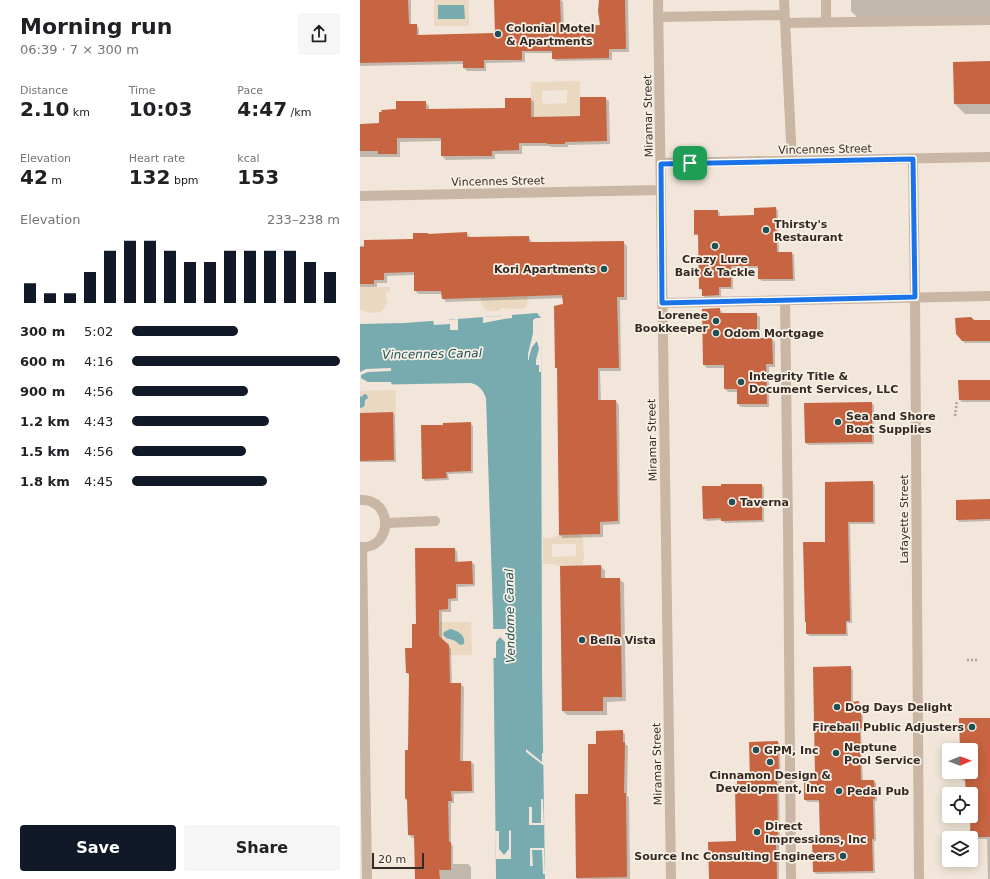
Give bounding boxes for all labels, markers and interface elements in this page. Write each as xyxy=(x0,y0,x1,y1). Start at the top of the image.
button: share xyxy=(298,13,340,55)
text: Morning run xyxy=(20,14,172,39)
place label: Colonial Motel & Apartments xyxy=(506,22,595,48)
marker: Colonial Motel & Apartments xyxy=(493,29,503,39)
text: 06:39 · 7 × 300 m xyxy=(20,42,139,57)
street label: Miramar Street xyxy=(641,74,656,157)
text: Distance xyxy=(20,84,68,97)
text: Time xyxy=(129,84,156,97)
text: Pace xyxy=(237,84,263,97)
text: 2.10 xyxy=(20,97,69,121)
text: 10:03 xyxy=(129,97,192,121)
text: 4:47 xyxy=(237,97,287,121)
text: km xyxy=(69,106,90,119)
text: /km xyxy=(287,106,311,119)
street label: Vincennes Street xyxy=(778,142,873,157)
pin xyxy=(673,146,707,180)
text: Elevation xyxy=(20,152,71,165)
text: Heart rate xyxy=(129,152,185,165)
text: kcal xyxy=(237,152,260,165)
icon: arrive xyxy=(679,152,701,174)
text: 42 xyxy=(20,165,48,189)
text: 132 xyxy=(129,165,170,189)
text: 153 xyxy=(237,165,279,189)
text: m xyxy=(48,174,62,187)
text: bpm xyxy=(170,174,199,187)
street label: Vincennes Street xyxy=(451,174,546,189)
text: Elevation xyxy=(20,212,80,227)
text: 233–238 m xyxy=(267,212,340,227)
place label: Thirsty's Restaurant xyxy=(774,218,843,244)
marker: Thirsty's Restaurant xyxy=(761,225,771,235)
marker: Crazy Lure Bait & Tackle xyxy=(710,241,720,251)
place label: Crazy Lure Bait & Tackle xyxy=(675,253,755,279)
place label: Kori Apartments xyxy=(494,263,596,276)
marker: Kori Apartments xyxy=(599,264,609,274)
place label: Lorenee Bookkeeper xyxy=(634,309,709,335)
marker: Lorenee Bookkeeper xyxy=(711,316,721,326)
text: 300 m xyxy=(20,324,65,339)
text: 5:02 xyxy=(84,324,113,339)
place label: Odom Mortgage xyxy=(724,327,824,340)
marker: Odom Mortgage xyxy=(711,328,721,338)
water label: Vincennes Canal xyxy=(382,346,483,362)
text: 600 m xyxy=(20,354,65,369)
text: 4:16 xyxy=(84,354,113,369)
place label: Integrity Title & Document Services, LLC xyxy=(749,370,898,396)
marker: Integrity Title & Document Services, LLC xyxy=(736,377,746,387)
text: 900 m xyxy=(20,384,65,399)
text: 4:56 xyxy=(84,384,113,399)
street label: Miramar Street xyxy=(645,398,660,481)
place label: Sea and Shore Boat Supplies xyxy=(846,410,936,436)
text: 1.2 km xyxy=(20,414,70,429)
text: 4:43 xyxy=(84,414,113,429)
marker: Sea and Shore Boat Supplies xyxy=(833,417,843,427)
text: 1.5 km xyxy=(20,444,70,459)
text: 4:56 xyxy=(84,444,113,459)
text: 1.8 km xyxy=(20,474,70,489)
text: 4:45 xyxy=(84,474,113,489)
street label: Lafayette Street xyxy=(898,474,911,564)
place label: Taverna xyxy=(740,496,789,509)
marker: Taverna xyxy=(727,497,737,507)
water label: Vendome Canal xyxy=(502,568,518,663)
place label: Bella Vista xyxy=(590,634,656,647)
marker: Bella Vista xyxy=(577,635,587,645)
place label: Dog Days Delight xyxy=(845,701,952,714)
marker: Dog Days Delight xyxy=(832,702,842,712)
place label: Fireball Public Adjusters xyxy=(812,721,964,734)
street label: Miramar Street xyxy=(650,722,665,805)
marker: Fireball Public Adjusters xyxy=(967,722,977,732)
place label: Neptune Pool Service xyxy=(844,741,921,767)
north arrow xyxy=(942,743,978,779)
map controls xyxy=(942,743,978,867)
place label: GPM, Inc xyxy=(764,744,819,757)
marker: GPM, Inc xyxy=(751,745,761,755)
marker: Neptune Pool Service xyxy=(831,748,841,758)
marker: Cinnamon Design & Development, Inc xyxy=(765,757,775,767)
place label: Cinnamon Design & Development, Inc xyxy=(709,769,831,795)
place label: Pedal Pub xyxy=(847,785,909,798)
marker: Pedal Pub xyxy=(834,786,844,796)
button: locate xyxy=(942,787,978,823)
place label: Direct Impressions, Inc xyxy=(765,820,867,846)
button: Save xyxy=(20,825,176,871)
button: Share xyxy=(184,825,340,871)
marker: Direct Impressions, Inc xyxy=(752,827,762,837)
button: layers xyxy=(942,831,978,867)
place label: Source Inc Consulting Engineers xyxy=(634,850,835,863)
scale bar xyxy=(372,851,424,870)
marker: Source Inc Consulting Engineers xyxy=(838,851,848,861)
text: 20 m xyxy=(378,853,406,866)

